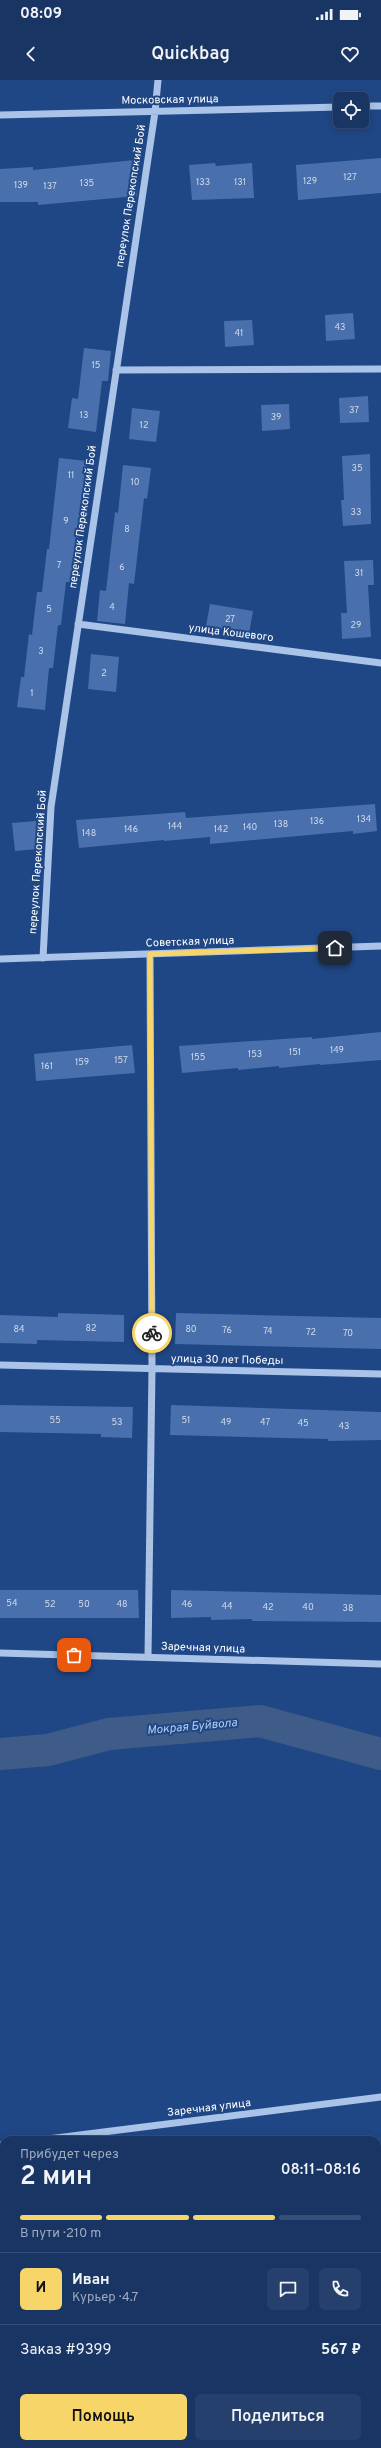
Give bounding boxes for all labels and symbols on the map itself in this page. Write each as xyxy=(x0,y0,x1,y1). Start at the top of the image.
street label: Московская улица xyxy=(121,92,219,108)
street label: переулок Перекопский Бой xyxy=(113,124,149,268)
house number: 127 xyxy=(343,172,357,183)
house number: 129 xyxy=(303,176,317,187)
house number: 133 xyxy=(196,177,210,188)
house number: 131 xyxy=(234,177,246,188)
house number: 135 xyxy=(80,178,94,189)
house number: 139 xyxy=(14,180,28,191)
house number: 137 xyxy=(43,181,57,192)
house number: 43 xyxy=(334,322,346,333)
house number: 41 xyxy=(235,328,243,339)
house number: 15 xyxy=(92,360,100,371)
house number: 37 xyxy=(349,405,359,416)
house number: 13 xyxy=(80,410,88,421)
house number: 39 xyxy=(271,412,281,423)
house number: 12 xyxy=(140,420,148,431)
street label: переулок Перекопский Бой xyxy=(66,445,100,589)
house number: 35 xyxy=(351,463,363,474)
house number: 11 xyxy=(68,470,74,481)
house number: 10 xyxy=(130,477,140,488)
house number: 33 xyxy=(351,507,361,518)
house number: 9 xyxy=(63,516,69,527)
house number: 8 xyxy=(124,524,130,535)
house number: 7 xyxy=(57,560,62,571)
house number: 6 xyxy=(119,562,125,573)
house number: 31 xyxy=(355,568,363,579)
house number: 4 xyxy=(109,602,115,613)
house number: 5 xyxy=(46,604,52,615)
house number: 27 xyxy=(225,614,235,625)
house number: 29 xyxy=(351,620,361,631)
street label: улица Кошевого xyxy=(188,621,274,645)
house number: 3 xyxy=(38,646,44,657)
house number: 2 xyxy=(101,668,107,679)
house number: 1 xyxy=(30,688,34,699)
street label: переулок Перекопский Бой xyxy=(26,790,50,934)
house number: 134 xyxy=(357,814,372,825)
house number: 136 xyxy=(310,816,324,827)
house number: 138 xyxy=(274,819,288,830)
house number: 144 xyxy=(168,821,183,832)
house number: 140 xyxy=(243,822,257,833)
house number: 146 xyxy=(124,824,138,835)
house number: 142 xyxy=(214,824,228,835)
house number: 148 xyxy=(82,828,96,839)
pin xyxy=(318,931,352,965)
street label: Советская улица xyxy=(145,933,235,951)
house number: 149 xyxy=(330,1045,344,1056)
house number: 151 xyxy=(289,1047,301,1058)
house number: 153 xyxy=(248,1049,262,1060)
house number: 155 xyxy=(191,1052,205,1063)
house number: 157 xyxy=(114,1055,128,1066)
house number: 159 xyxy=(75,1057,89,1068)
house number: 161 xyxy=(41,1061,53,1072)
courier xyxy=(132,1313,172,1353)
house number: 82 xyxy=(86,1323,96,1334)
house number: 84 xyxy=(13,1324,25,1335)
house number: 80 xyxy=(185,1324,197,1335)
house number: 76 xyxy=(222,1325,232,1336)
house number: 74 xyxy=(263,1326,273,1337)
house number: 72 xyxy=(306,1327,316,1338)
house number: 70 xyxy=(343,1328,353,1339)
street label: улица 30 лет Победы xyxy=(171,1352,283,1368)
house number: 55 xyxy=(49,1415,61,1426)
house number: 51 xyxy=(182,1415,190,1426)
house number: 53 xyxy=(111,1417,123,1428)
house number: 49 xyxy=(221,1417,231,1428)
house number: 47 xyxy=(260,1417,270,1428)
house number: 45 xyxy=(297,1418,309,1429)
house number: 43 xyxy=(338,1421,350,1432)
house number: 54 xyxy=(6,1598,18,1609)
house number: 52 xyxy=(44,1599,56,1610)
house number: 50 xyxy=(78,1599,90,1610)
house number: 48 xyxy=(116,1599,128,1610)
house number: 46 xyxy=(182,1599,192,1610)
house number: 44 xyxy=(221,1601,233,1612)
house number: 42 xyxy=(262,1602,274,1613)
house number: 40 xyxy=(302,1602,314,1613)
house number: 38 xyxy=(343,1603,353,1614)
pin xyxy=(57,1638,91,1672)
street label: Заречная улица xyxy=(161,1640,246,1656)
water label: Мокрая Буйвола xyxy=(146,1715,239,1739)
street label: Заречная улица xyxy=(166,2096,252,2120)

